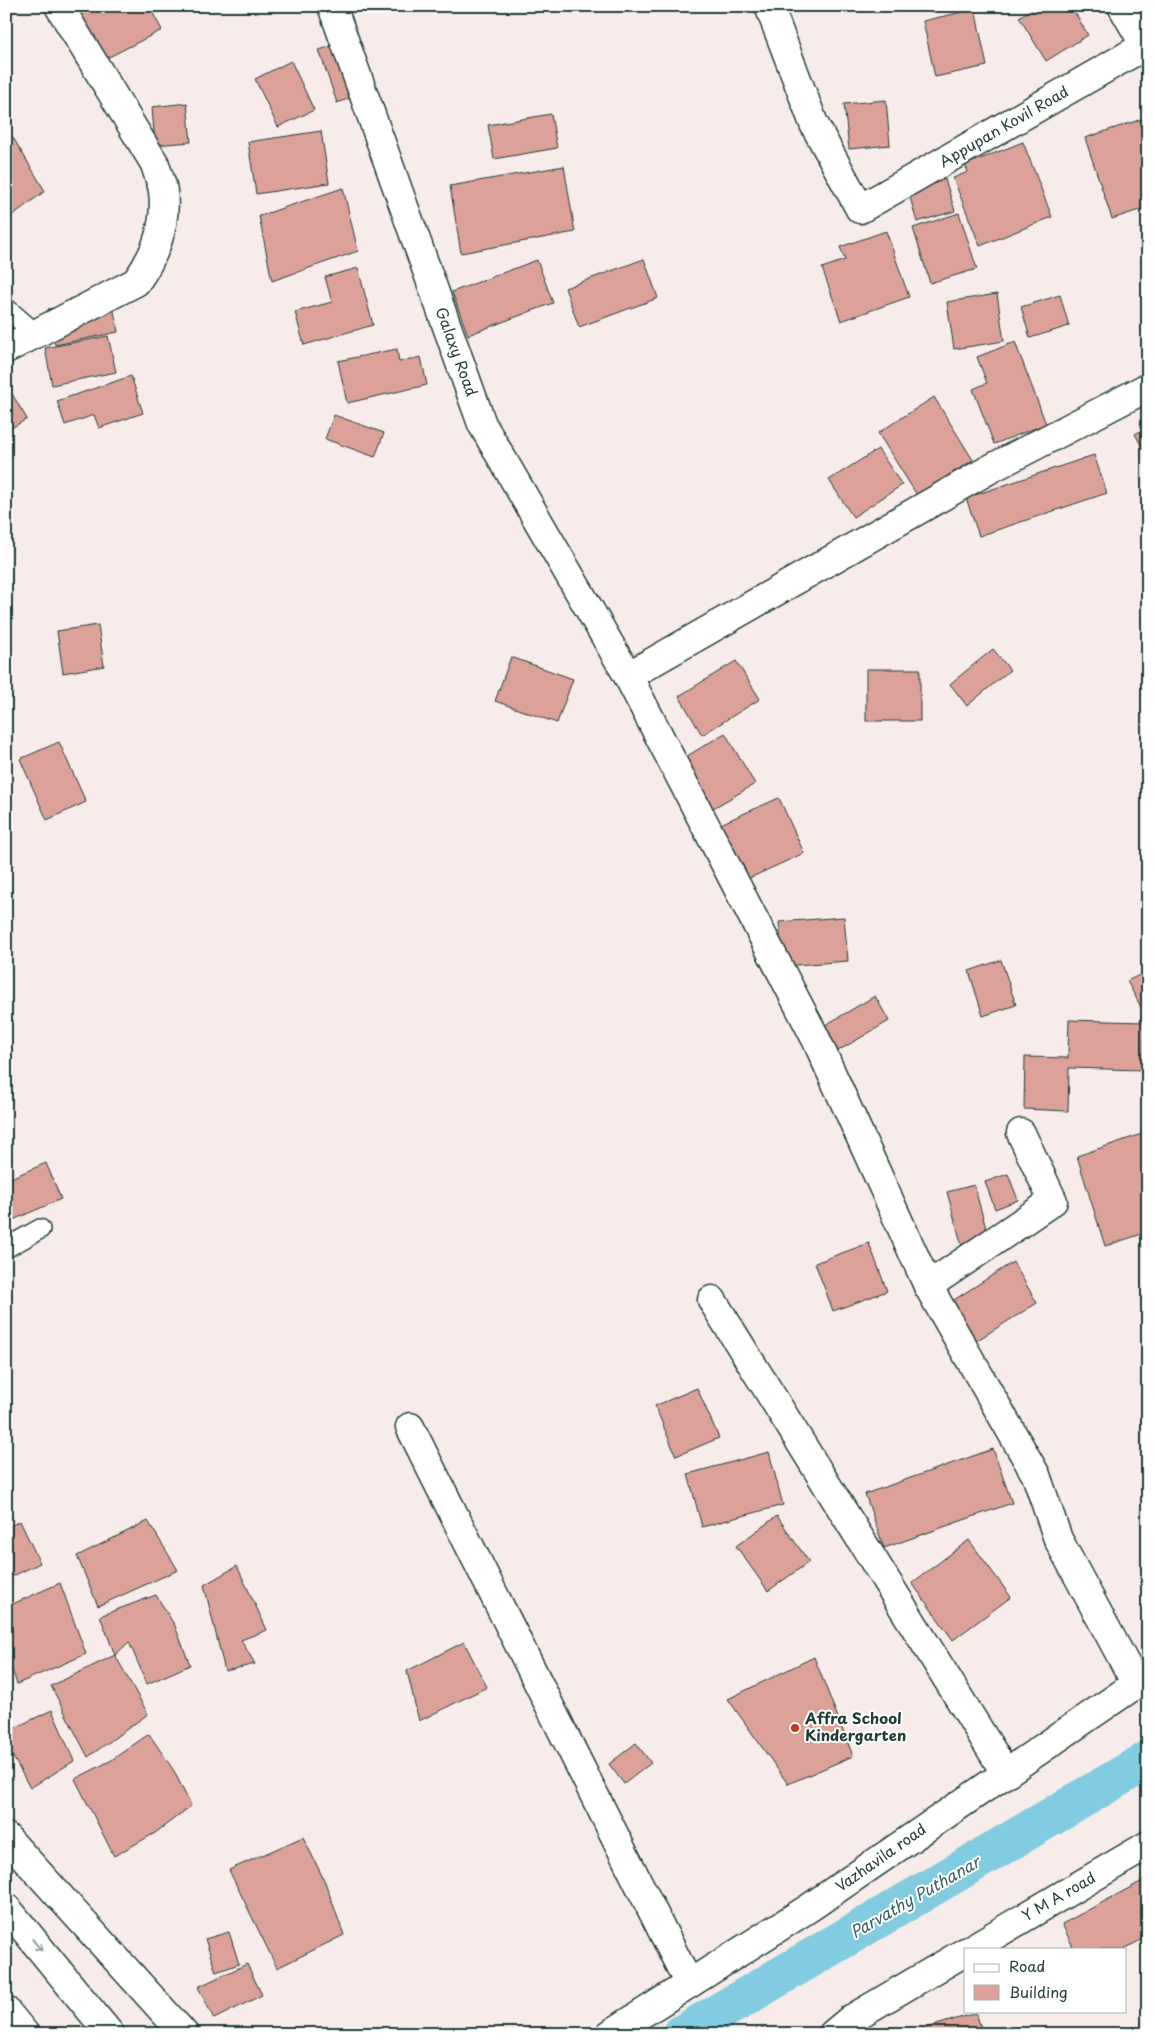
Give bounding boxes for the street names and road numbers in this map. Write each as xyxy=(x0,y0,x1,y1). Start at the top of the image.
street label: Appupan Kovil Road xyxy=(934,79,1072,172)
street label: Galaxy Road xyxy=(431,304,484,399)
street label: Vazhavila road xyxy=(830,1817,930,1897)
street label: Y M A road xyxy=(1017,1865,1099,1926)

